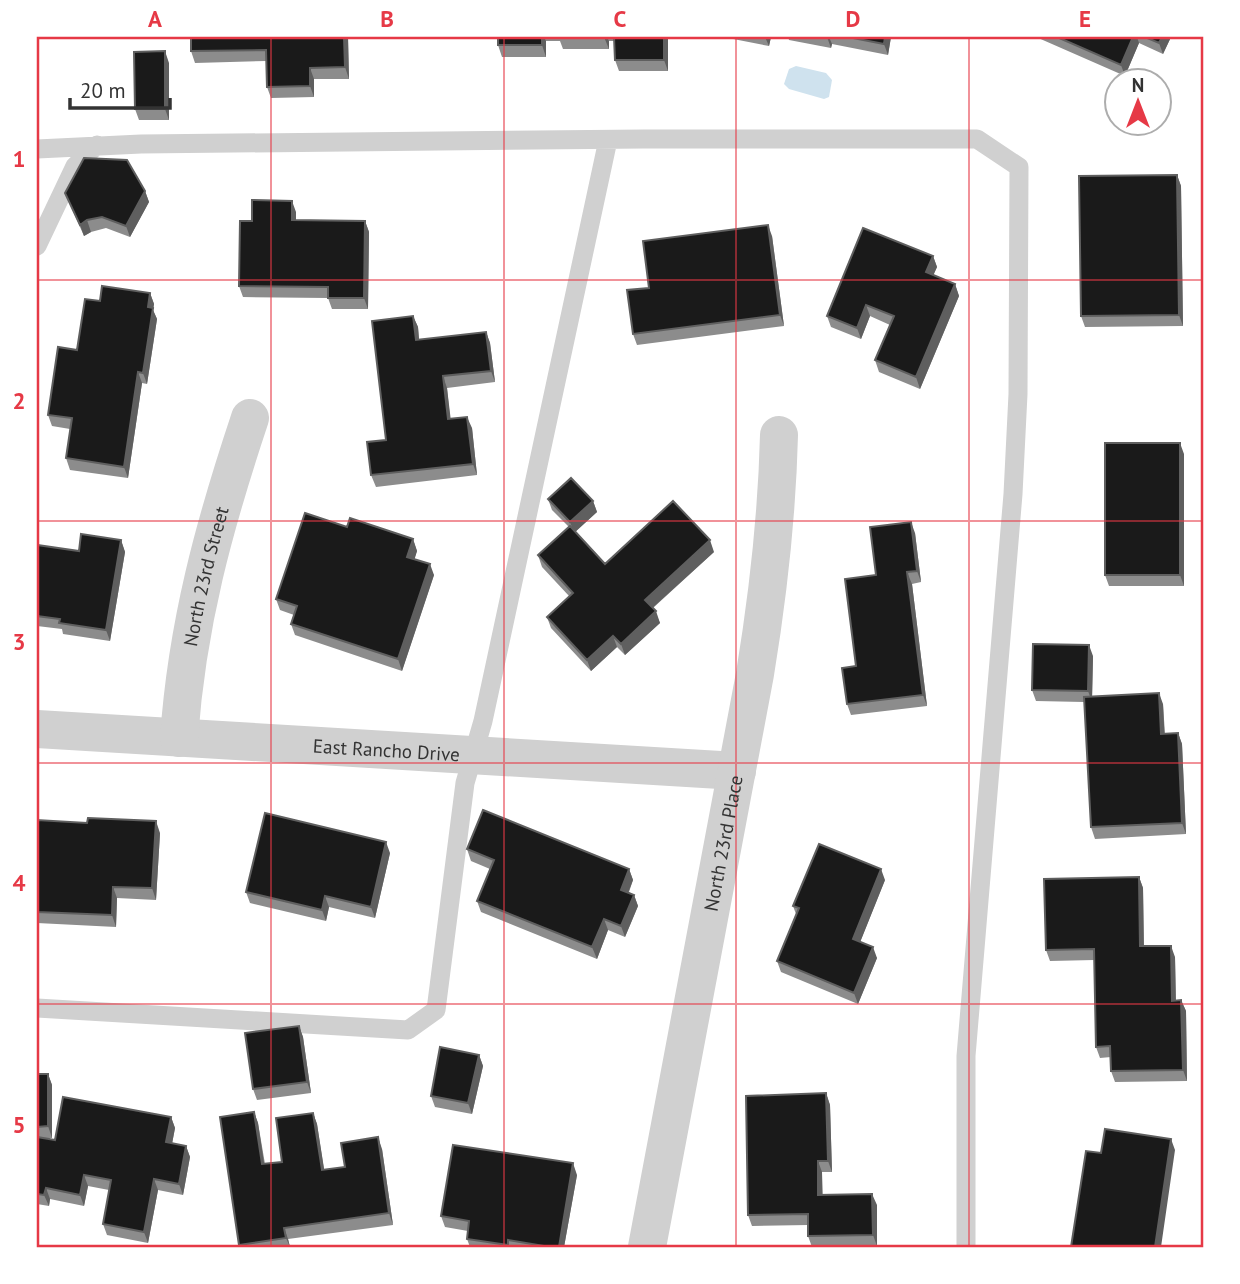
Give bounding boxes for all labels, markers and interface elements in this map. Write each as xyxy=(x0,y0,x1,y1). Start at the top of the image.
text: A xyxy=(148,4,162,33)
text: B xyxy=(380,4,394,33)
text: C xyxy=(614,4,627,33)
text: D xyxy=(846,4,860,33)
text: E xyxy=(1079,4,1091,33)
scale bar xyxy=(70,66,170,110)
north arrow xyxy=(1104,66,1174,136)
text: N xyxy=(1132,73,1144,97)
text: 20 m xyxy=(80,77,126,104)
text: 1 xyxy=(12,144,26,173)
text: 2 xyxy=(12,386,26,415)
street label: North 23rd Street xyxy=(178,503,234,648)
text: 3 xyxy=(12,627,26,656)
street label: East Rancho Drive xyxy=(312,734,460,766)
street label: North 23rd Place xyxy=(699,773,748,913)
text: 4 xyxy=(12,868,26,897)
text: 5 xyxy=(12,1110,26,1139)

